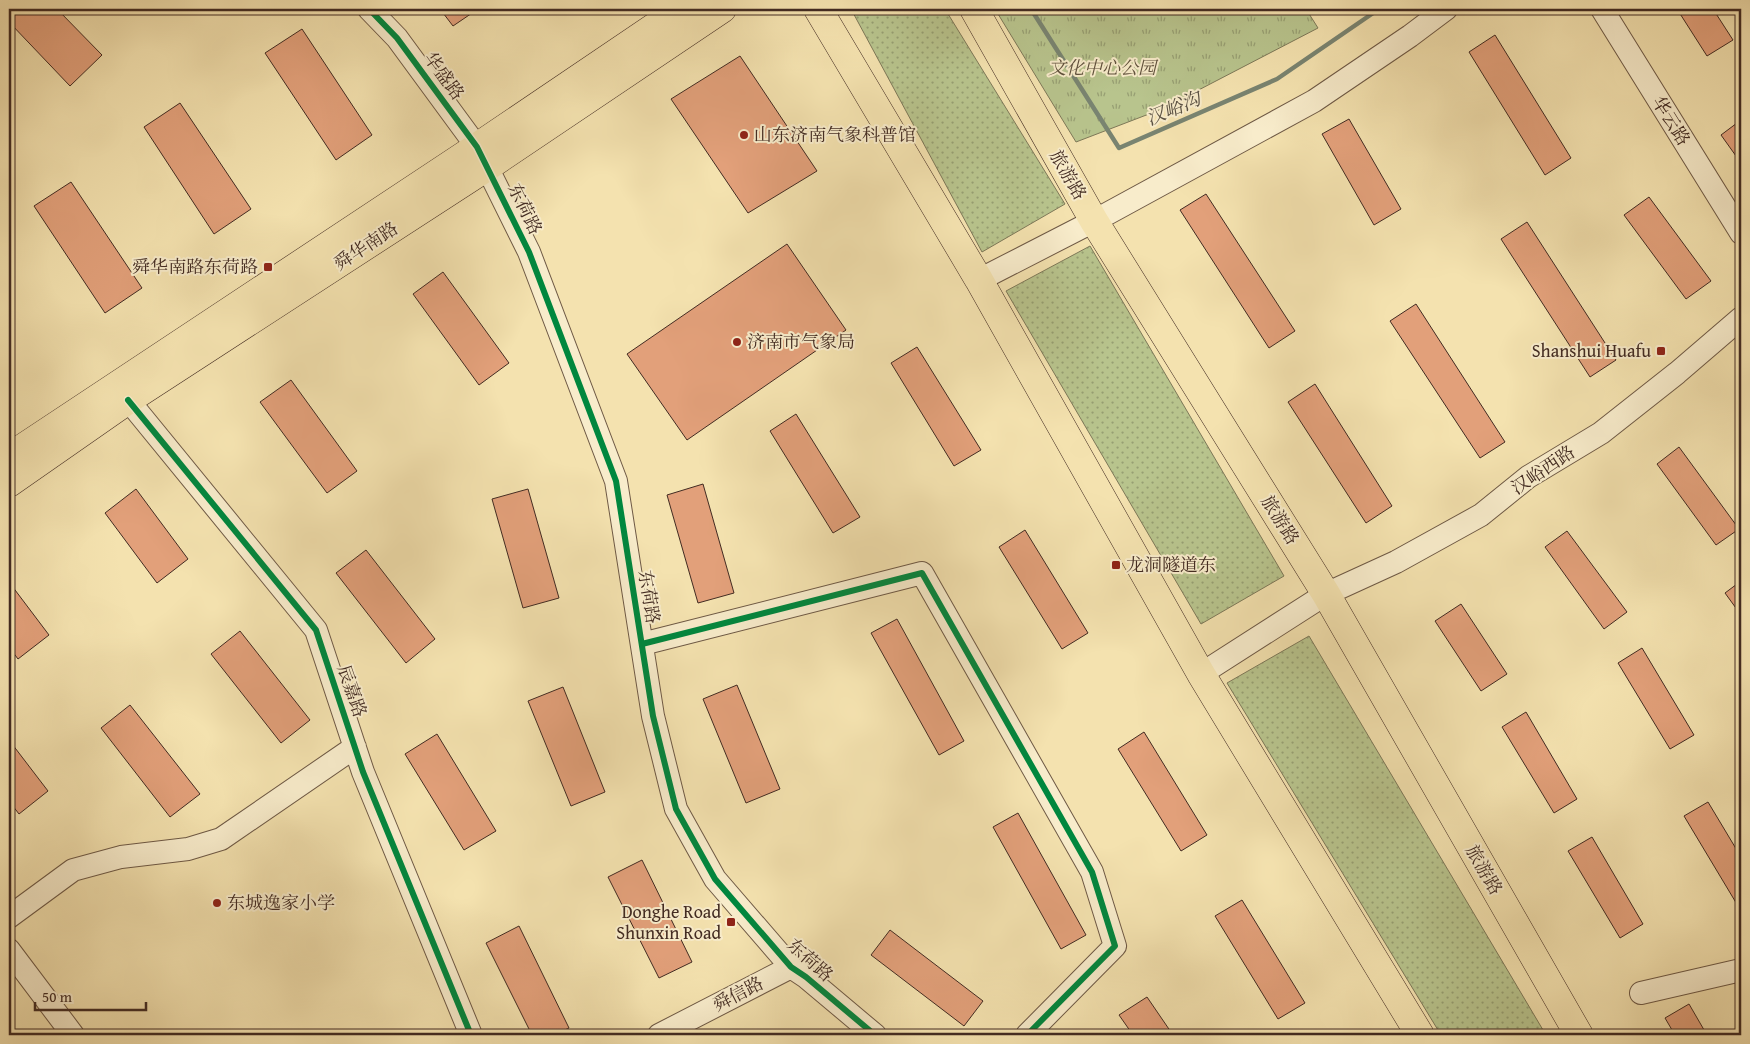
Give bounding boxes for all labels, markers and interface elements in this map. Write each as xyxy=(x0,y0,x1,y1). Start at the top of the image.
street label: 华盛路 xyxy=(418,46,471,105)
park label: 文化中心公园 xyxy=(1048,54,1159,81)
water label: 汉峪沟 xyxy=(1141,83,1207,132)
street label: 华云路 xyxy=(1646,91,1697,151)
place label: 山东济南气象科普馆 xyxy=(754,121,916,148)
marker: 山东济南气象科普馆 xyxy=(738,129,750,141)
street label: 旅游路 xyxy=(1043,145,1094,205)
street label: 东荷路 xyxy=(501,179,549,239)
street label: 舜华南路 xyxy=(328,215,403,277)
place label: 舜华南路东荷路 xyxy=(132,253,258,280)
marker: 舜华南路东荷路 xyxy=(262,261,274,273)
place label: 济南市气象局 xyxy=(747,328,855,355)
marker: 济南市气象局 xyxy=(731,336,743,348)
place label: Shanshui Huafu xyxy=(1532,337,1651,364)
marker: Shanshui Huafu xyxy=(1655,345,1667,357)
street label: 汉峪西路 xyxy=(1505,438,1580,501)
street label: 旅游路 xyxy=(1255,490,1306,550)
place label: 龙洞隧道东 xyxy=(1126,551,1216,578)
marker: 龙洞隧道东 xyxy=(1110,559,1122,571)
street label: 东荷路 xyxy=(632,568,667,626)
street label: 辰嘉路 xyxy=(331,661,374,721)
street label: 旅游路 xyxy=(1459,840,1510,900)
place label: 东城逸家小学 xyxy=(227,889,335,916)
marker: 东城逸家小学 xyxy=(211,897,223,909)
place label: Donghe Road Shunxin Road xyxy=(616,898,721,946)
marker: Donghe Road Shunxin Road xyxy=(725,916,737,928)
street label: 东荷路 xyxy=(781,932,839,988)
street label: 舜信路 xyxy=(708,969,768,1018)
scale bar xyxy=(35,979,146,1011)
text: 50 m xyxy=(42,986,73,1007)

